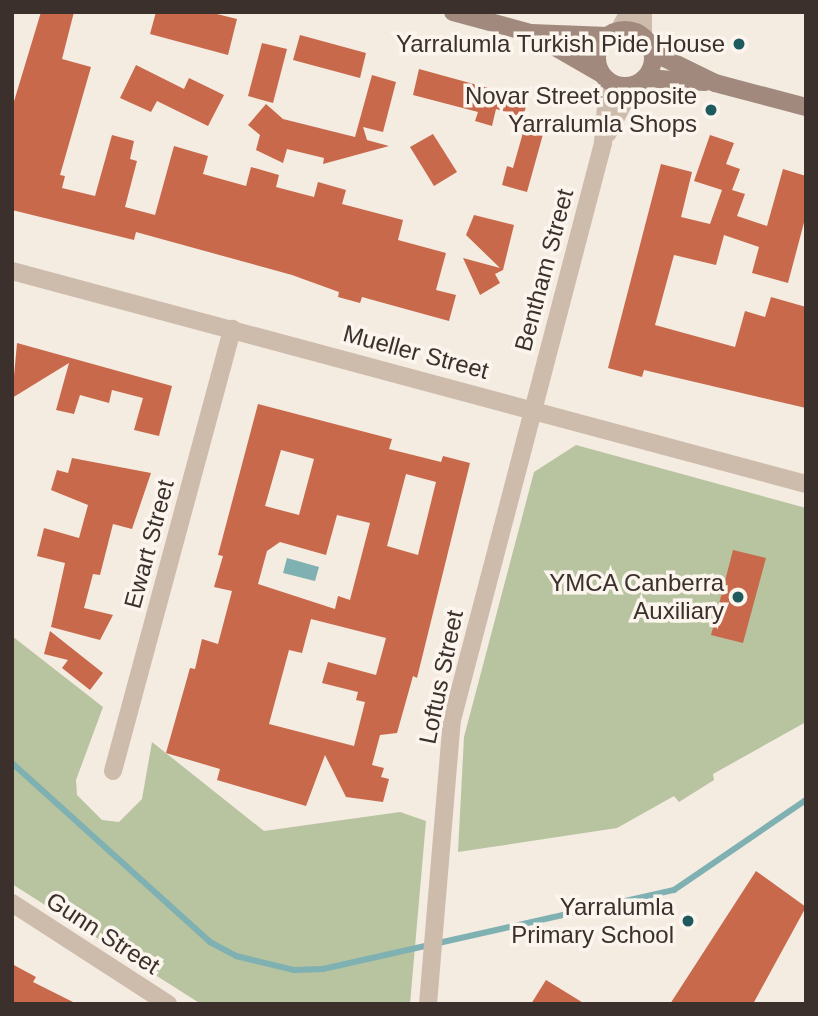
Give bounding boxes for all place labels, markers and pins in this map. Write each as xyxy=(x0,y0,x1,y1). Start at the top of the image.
place label: Yarralumla Turkish Pide House xyxy=(396,30,725,58)
marker: Yarralumla Turkish Pide House xyxy=(731,36,747,52)
place label: Novar Street opposite Yarralumla Shops xyxy=(465,82,697,138)
marker: Novar Street opposite Yarralumla Shops xyxy=(703,102,719,118)
place label: YMCA Canberra Auxiliary xyxy=(548,569,724,625)
marker: YMCA Canberra Auxiliary xyxy=(730,589,746,605)
place label: Yarralumla Primary School xyxy=(511,893,674,949)
marker: Yarralumla Primary School xyxy=(680,913,696,929)

